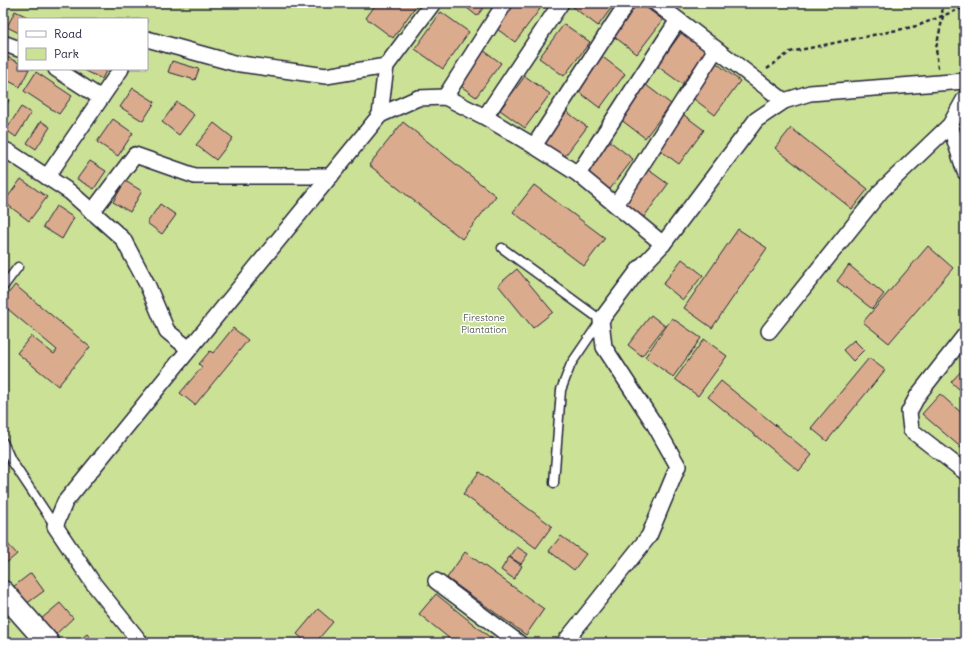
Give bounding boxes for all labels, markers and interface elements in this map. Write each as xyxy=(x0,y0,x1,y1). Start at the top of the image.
legend xyxy=(18,18,148,70)
text: Road xyxy=(54,26,82,41)
text: Park xyxy=(54,46,79,61)
park label: Firestone Plantation xyxy=(461,311,507,336)

